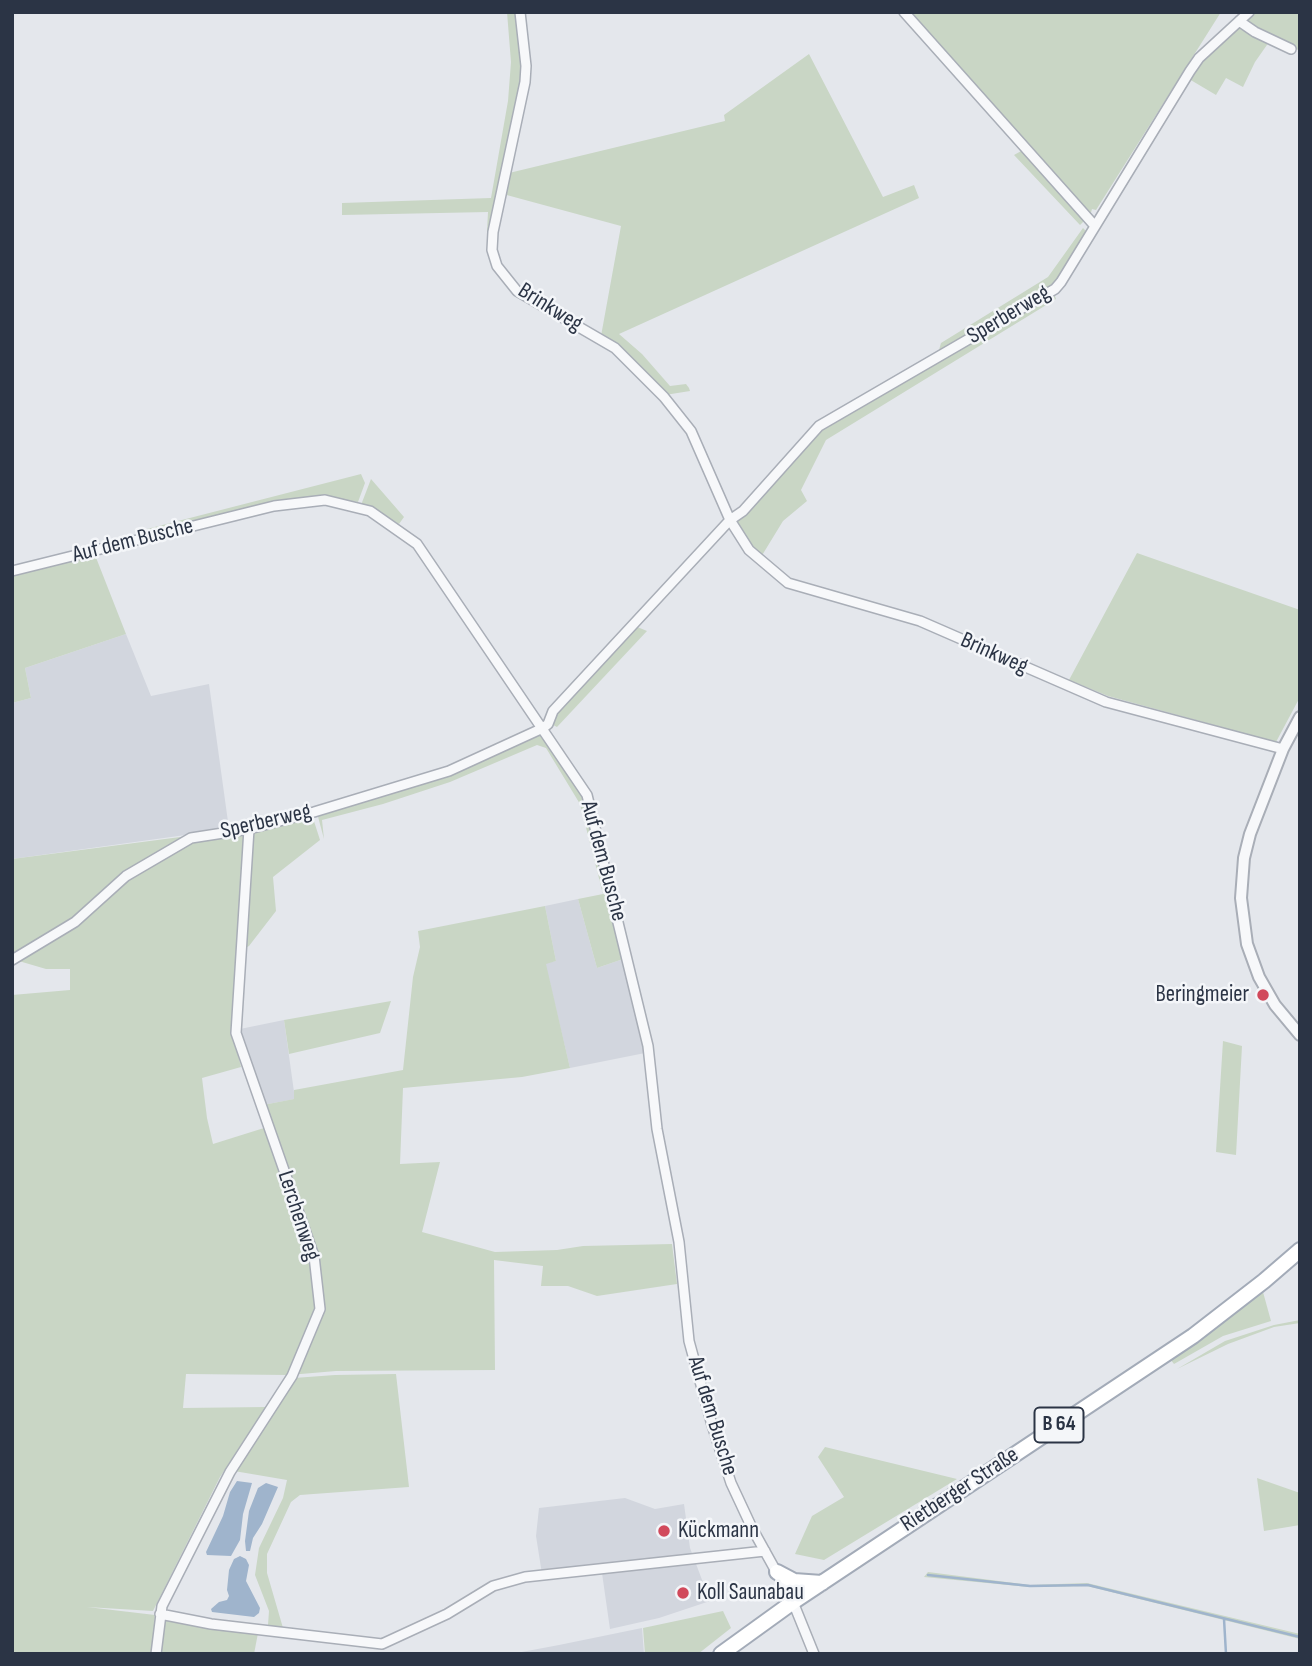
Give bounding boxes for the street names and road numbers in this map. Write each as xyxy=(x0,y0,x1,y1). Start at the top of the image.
street label: Brinkweg xyxy=(513,277,587,339)
street label: Sperberweg xyxy=(962,279,1056,351)
street label: Auf dem Busche xyxy=(70,513,196,569)
street label: Brinkweg xyxy=(956,627,1032,681)
street label: Sperberweg xyxy=(218,798,314,846)
street label: Auf dem Busche xyxy=(574,798,632,924)
street label: Lerchenweg xyxy=(270,1167,326,1265)
street label: Auf dem Busche xyxy=(681,1353,743,1479)
road number: B 64 xyxy=(1034,1408,1084,1442)
street label: Rietberger Straße xyxy=(896,1442,1024,1538)

